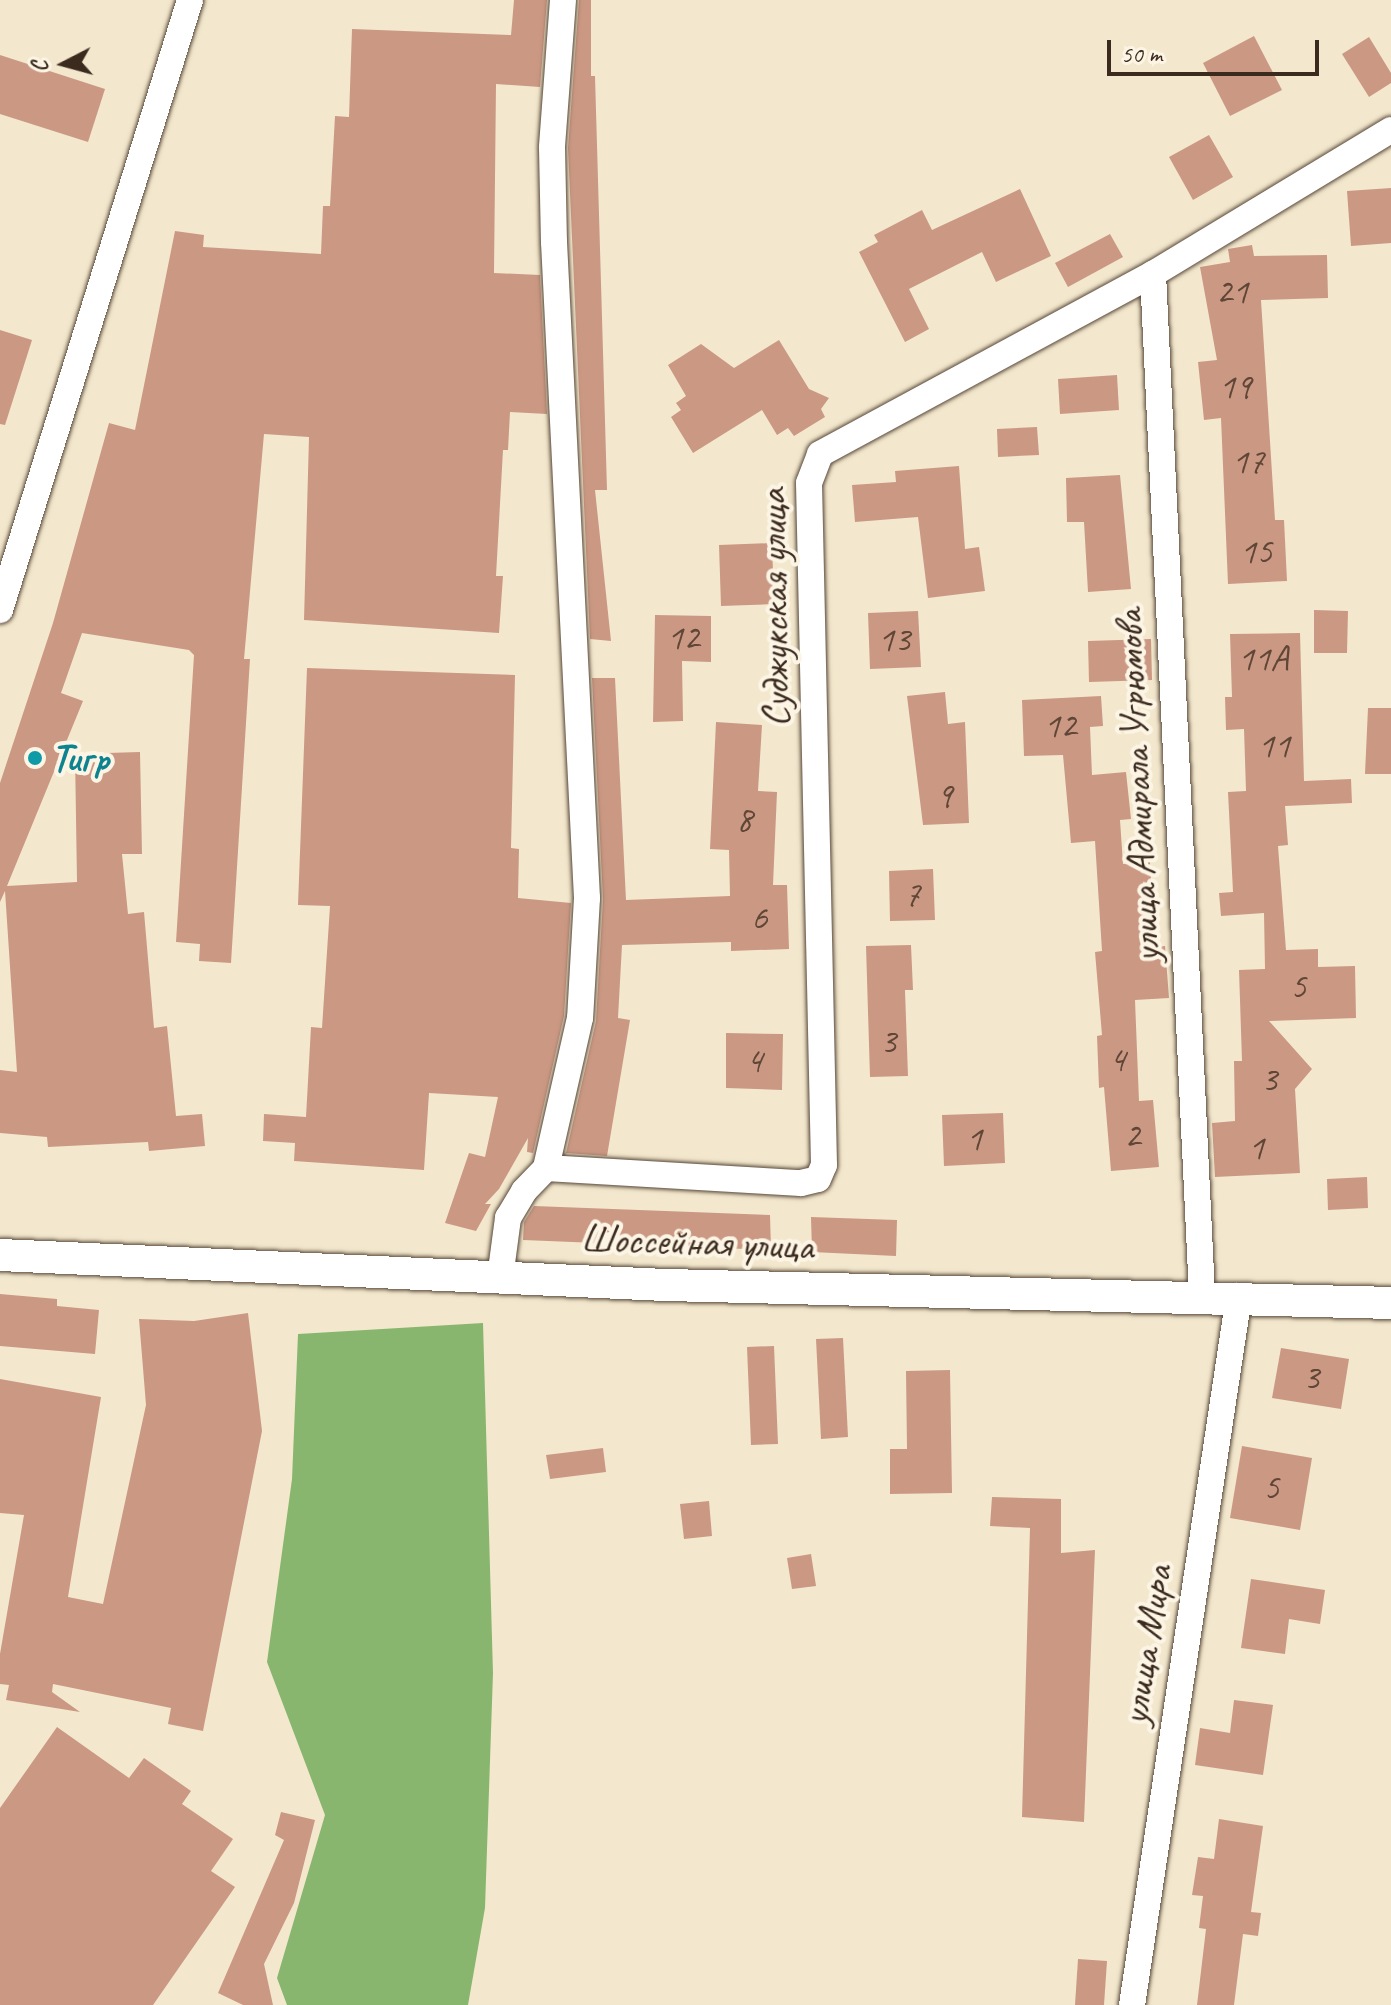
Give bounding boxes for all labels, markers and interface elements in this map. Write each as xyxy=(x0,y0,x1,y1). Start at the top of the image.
north arrow xyxy=(24,24,104,104)
scale bar xyxy=(1111,24,1323,74)
text: 50 m xyxy=(1121,39,1162,69)
text: С xyxy=(26,60,55,73)
house number: 21 xyxy=(1216,270,1248,314)
house number: 19 xyxy=(1219,365,1251,409)
house number: 17 xyxy=(1232,440,1264,484)
street label: Суджукская улица xyxy=(748,487,800,729)
house number: 15 xyxy=(1240,530,1272,574)
street label: улица Адмирала Угрюмова xyxy=(1104,605,1170,967)
house number: 12 xyxy=(667,616,699,660)
house number: 13 xyxy=(878,618,910,662)
house number: 11А xyxy=(1238,637,1288,681)
house number: 12 xyxy=(1044,704,1076,748)
house number: 11 xyxy=(1258,724,1290,768)
place label: Тигр xyxy=(51,734,109,782)
marker: Тигр xyxy=(26,749,44,767)
house number: 9 xyxy=(936,774,952,818)
house number: 8 xyxy=(736,798,752,842)
house number: 7 xyxy=(904,873,920,917)
house number: 6 xyxy=(751,896,767,940)
house number: 5 xyxy=(1290,965,1306,1009)
house number: 3 xyxy=(880,1020,896,1064)
house number: 4 xyxy=(1109,1038,1125,1082)
house number: 4 xyxy=(746,1039,762,1083)
house number: 3 xyxy=(1261,1058,1277,1102)
house number: 2 xyxy=(1124,1114,1140,1158)
house number: 1 xyxy=(966,1117,982,1161)
house number: 1 xyxy=(1248,1126,1264,1170)
street label: Шоссейная улица xyxy=(578,1214,816,1270)
house number: 3 xyxy=(1303,1356,1319,1400)
house number: 5 xyxy=(1263,1466,1279,1510)
street label: улица Мира xyxy=(1110,1562,1182,1728)

